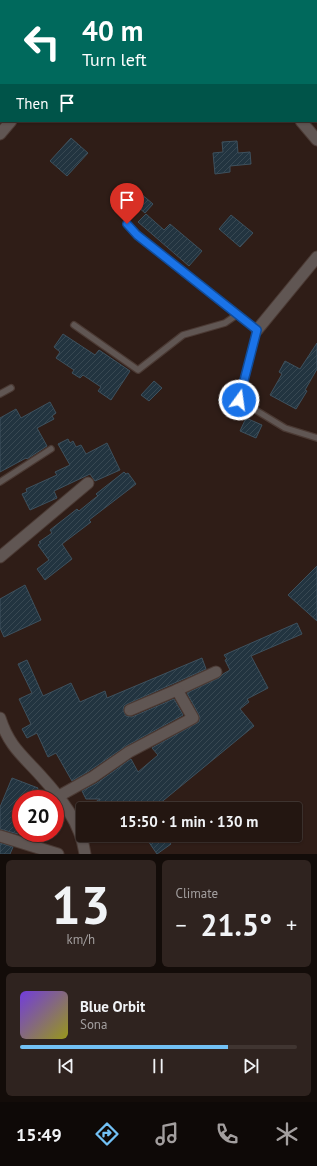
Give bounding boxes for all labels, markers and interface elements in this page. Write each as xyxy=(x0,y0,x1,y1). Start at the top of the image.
text: 40 m xyxy=(82,12,143,49)
icon: left xyxy=(16,16,68,68)
text: Turn left xyxy=(82,48,147,71)
icon: arrive xyxy=(56,92,78,114)
text: Then xyxy=(16,94,48,113)
pin xyxy=(110,183,144,224)
icon: arrive xyxy=(116,189,138,211)
position arrow xyxy=(218,379,260,421)
speed limit sign: 20 xyxy=(12,790,64,842)
text: 15:50 · 1 min · 130 m xyxy=(120,812,258,831)
text: 13 xyxy=(51,871,110,938)
text: Climate xyxy=(176,885,218,902)
text: 21.5° xyxy=(200,905,272,944)
text: − xyxy=(176,911,187,939)
text: + xyxy=(286,911,297,939)
text: km/h xyxy=(67,931,95,948)
text: Blue Orbit xyxy=(80,997,145,1016)
text: Sona xyxy=(80,1016,107,1033)
icon: previous xyxy=(55,1055,77,1077)
icon: pause xyxy=(147,1055,169,1077)
icon: next xyxy=(240,1055,262,1077)
icon: directions xyxy=(93,1120,121,1148)
icon: music xyxy=(153,1120,181,1148)
icon: phone xyxy=(213,1120,241,1148)
icon: climate xyxy=(273,1120,301,1148)
text: 15:49 xyxy=(16,1123,62,1146)

